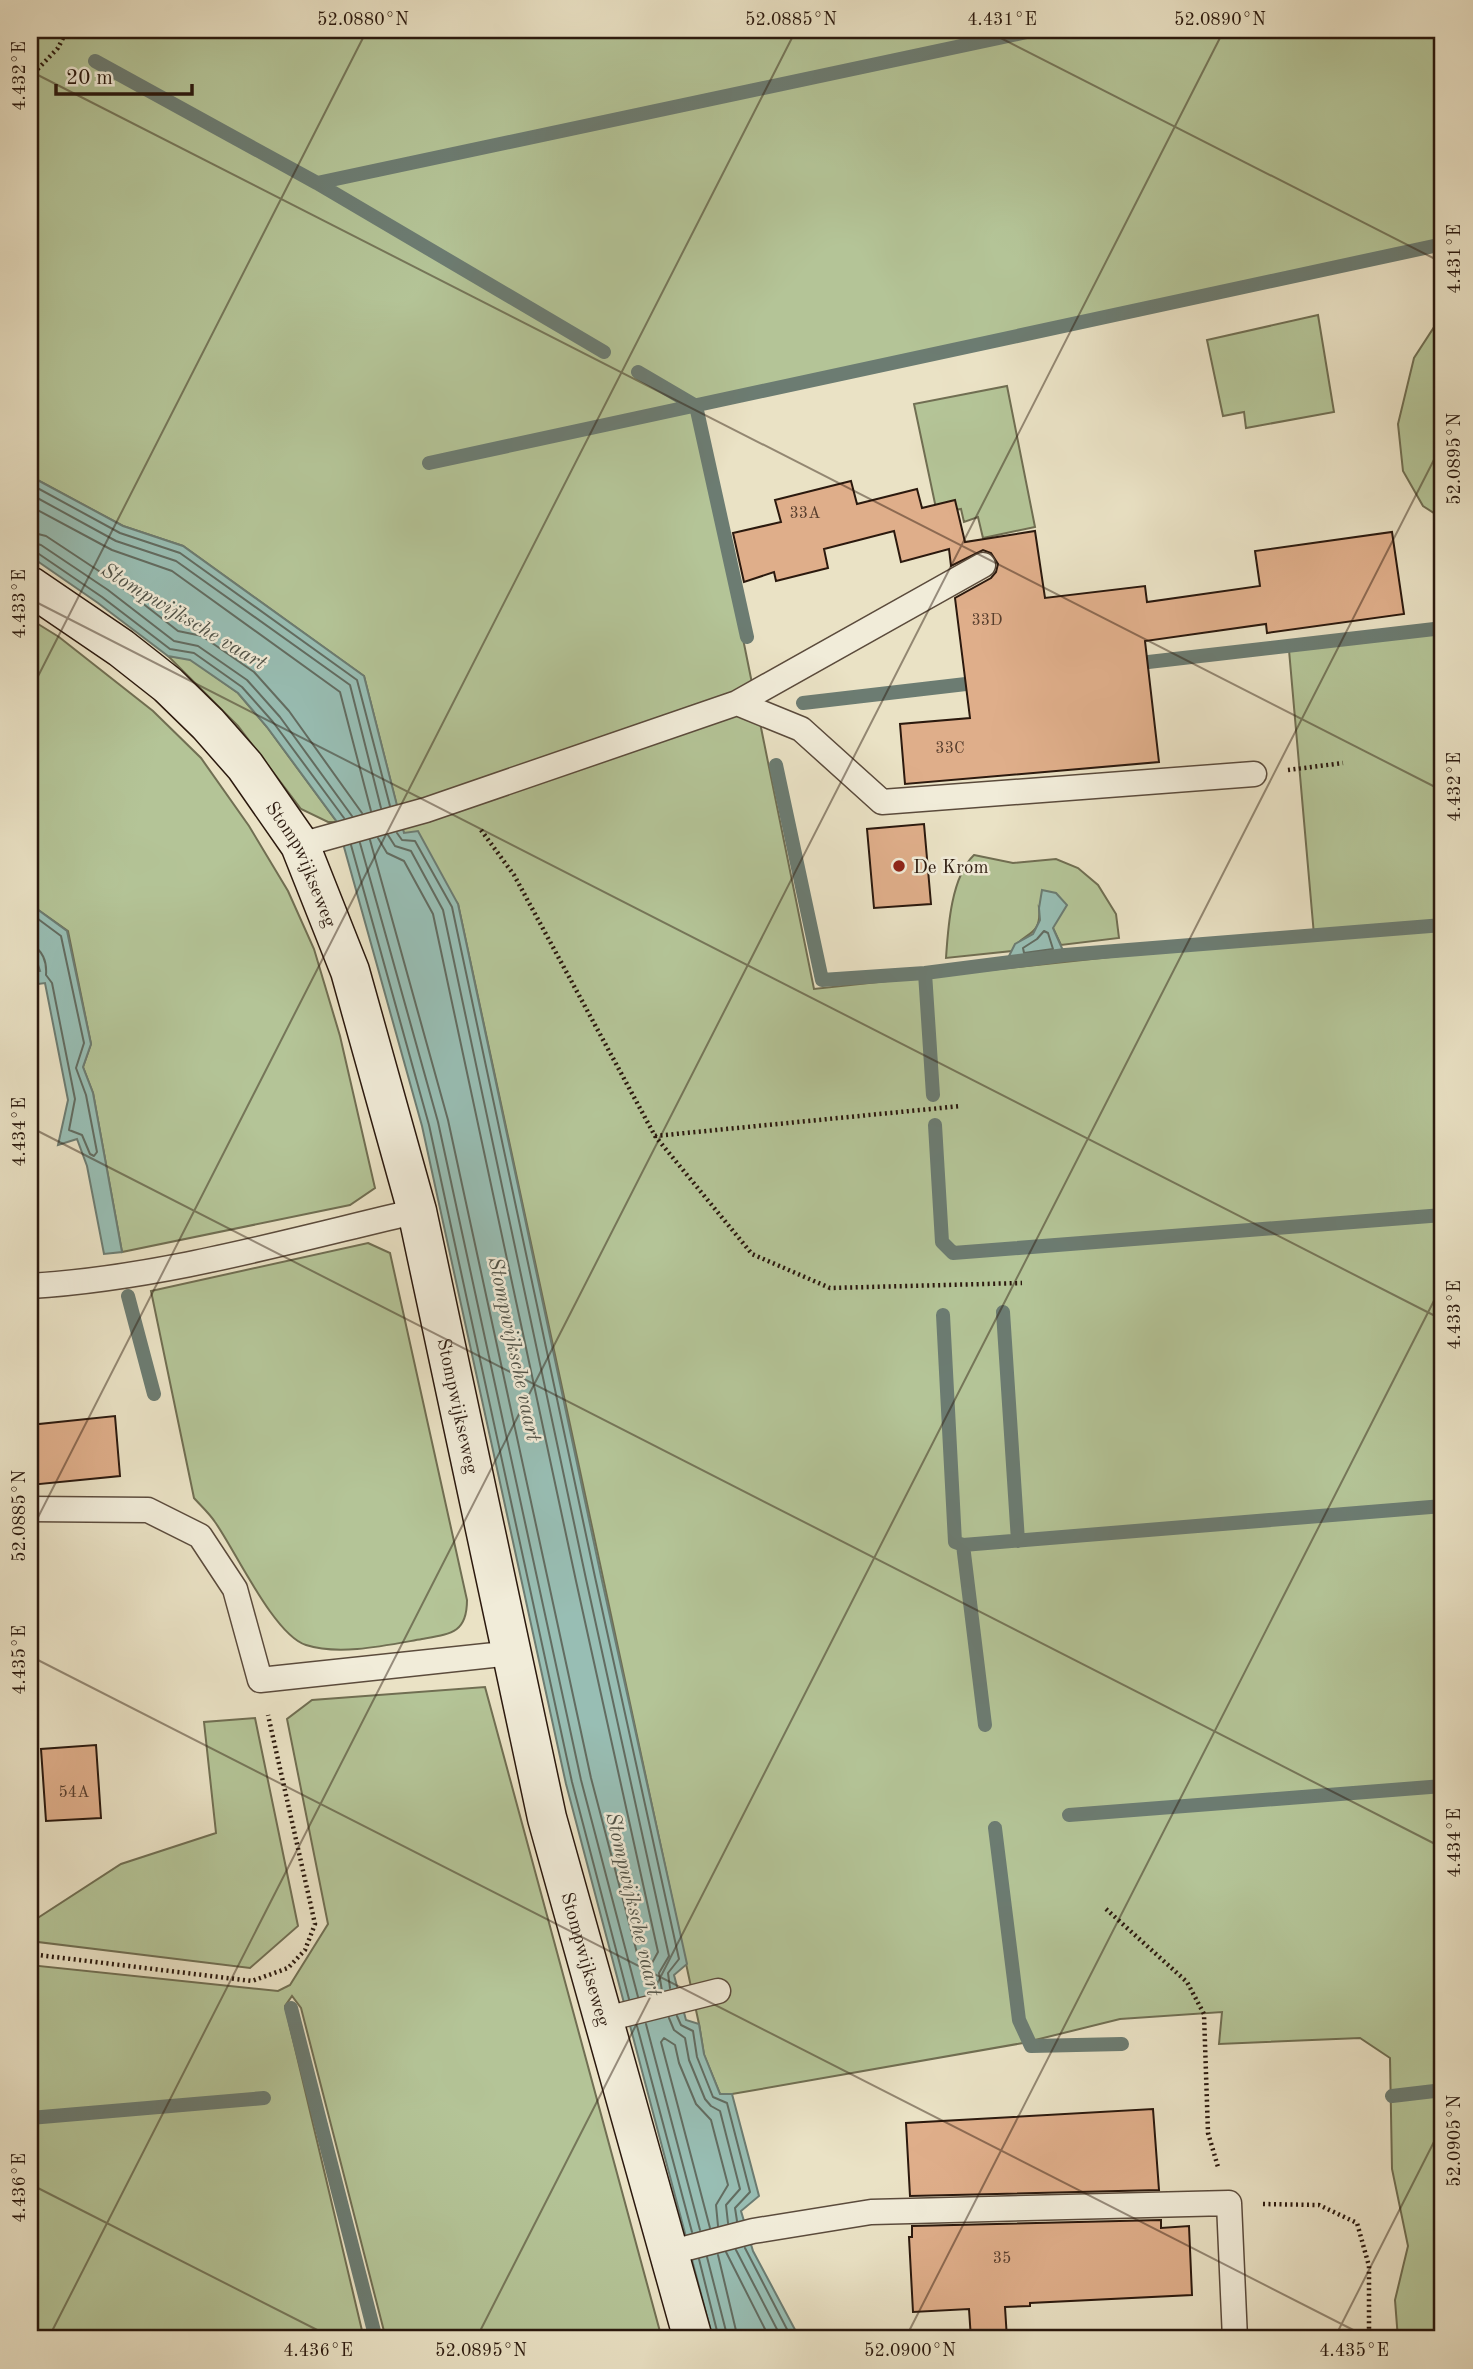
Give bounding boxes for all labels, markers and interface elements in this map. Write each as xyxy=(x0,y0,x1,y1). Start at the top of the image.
text: 52.0880°N xyxy=(317,11,409,29)
text: 52.0885°N xyxy=(745,11,837,29)
text: 4.431°E xyxy=(967,11,1037,29)
text: 52.0890°N xyxy=(1174,11,1266,29)
text: 4.432°E xyxy=(11,41,29,111)
scale bar xyxy=(56,52,192,96)
text: 20 m xyxy=(66,68,113,89)
text: 4.431°E xyxy=(1446,224,1464,294)
text: 52.0895°N xyxy=(1446,413,1464,505)
house number: 33A xyxy=(790,506,820,522)
water label: Stompwijksche vaart xyxy=(97,560,269,675)
text: 4.433°E xyxy=(11,569,29,639)
house number: 33D xyxy=(971,613,1003,629)
house number: 33C xyxy=(935,741,965,757)
text: 4.432°E xyxy=(1446,752,1464,822)
street label: Stompwijkseweg xyxy=(261,799,339,931)
marker: De Krom xyxy=(891,858,907,874)
place label: De Krom xyxy=(913,859,989,878)
text: 4.434°E xyxy=(11,1097,29,1167)
water label: Stompwijksche vaart xyxy=(484,1255,543,1444)
text: 4.433°E xyxy=(1446,1280,1464,1350)
street label: Stompwijkseweg xyxy=(433,1337,480,1477)
text: 52.0885°N xyxy=(11,1470,29,1562)
text: 4.435°E xyxy=(11,1625,29,1695)
house number: 54A xyxy=(59,1785,89,1801)
text: 4.434°E xyxy=(1446,1808,1464,1878)
water label: Stompwijksche vaart xyxy=(601,1810,664,1999)
street label: Stompwijkseweg xyxy=(556,1891,612,2030)
text: 52.0905°N xyxy=(1446,2095,1464,2187)
text: 4.436°E xyxy=(11,2153,29,2223)
house number: 35 xyxy=(993,2251,1011,2267)
text: 4.436°E xyxy=(283,2342,353,2360)
text: 52.0895°N xyxy=(435,2342,527,2360)
text: 52.0900°N xyxy=(864,2342,956,2360)
text: 4.435°E xyxy=(1319,2342,1389,2360)

